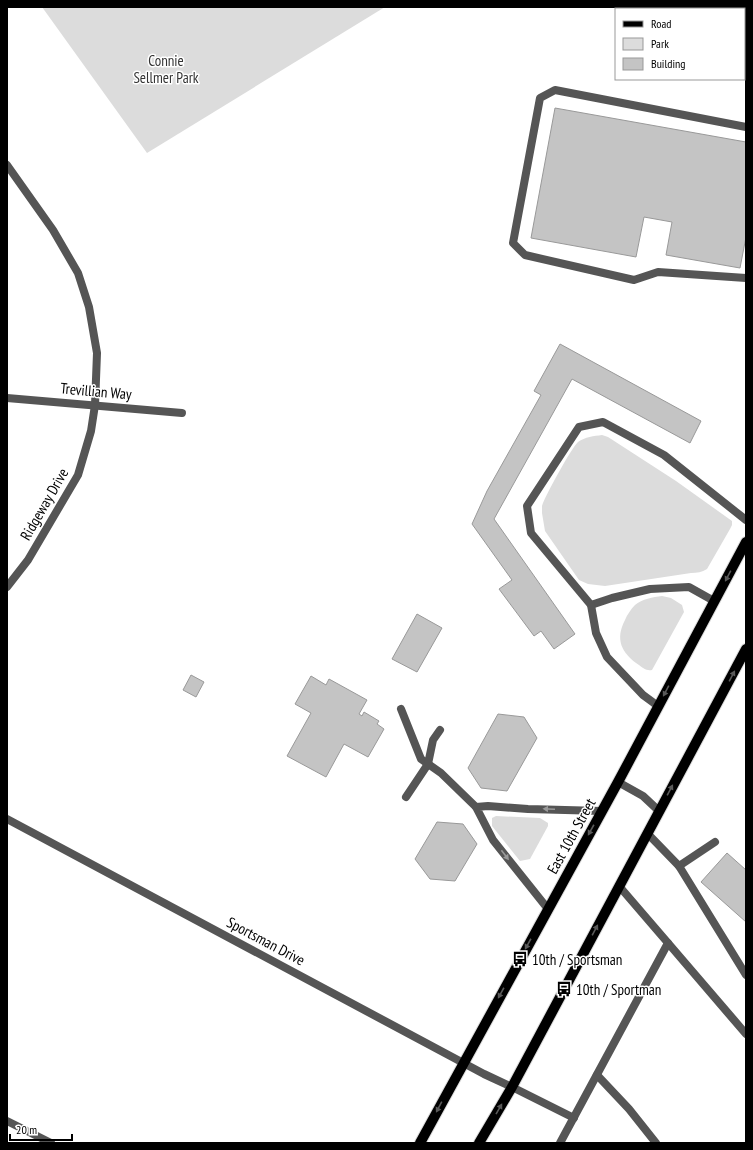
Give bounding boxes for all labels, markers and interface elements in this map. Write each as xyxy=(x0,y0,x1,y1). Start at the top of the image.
legend xyxy=(615,8,745,80)
text: Road xyxy=(651,16,671,31)
text: Park xyxy=(651,36,669,51)
park label: Connie Sellmer Park xyxy=(133,51,199,87)
text: Building xyxy=(651,56,686,71)
street label: Trevillian Way xyxy=(60,378,133,404)
street label: Ridgeway Drive xyxy=(16,465,72,543)
one-way arrow xyxy=(724,570,731,582)
one-way arrow xyxy=(728,670,735,682)
one-way arrow xyxy=(663,685,670,697)
one-way arrow xyxy=(667,785,673,796)
street label: East 10th Street xyxy=(543,795,599,877)
one-way arrow xyxy=(542,806,555,812)
one-way arrow xyxy=(588,824,595,836)
one-way arrow xyxy=(501,850,509,861)
street label: Sportsman Drive xyxy=(224,912,308,970)
one-way arrow xyxy=(592,924,599,935)
one-way arrow xyxy=(525,938,532,950)
bus stop icon: 10th / Sportsman xyxy=(511,950,529,968)
place label: 10th / Sportsman xyxy=(532,950,622,969)
bus stop icon: 10th / Sportman xyxy=(555,980,573,998)
place label: 10th / Sportman xyxy=(576,980,661,999)
one-way arrow xyxy=(498,987,505,999)
one-way arrow xyxy=(436,1102,442,1113)
one-way arrow xyxy=(495,1103,502,1115)
scale bar xyxy=(10,1116,72,1142)
text: 20 m xyxy=(16,1122,37,1137)

